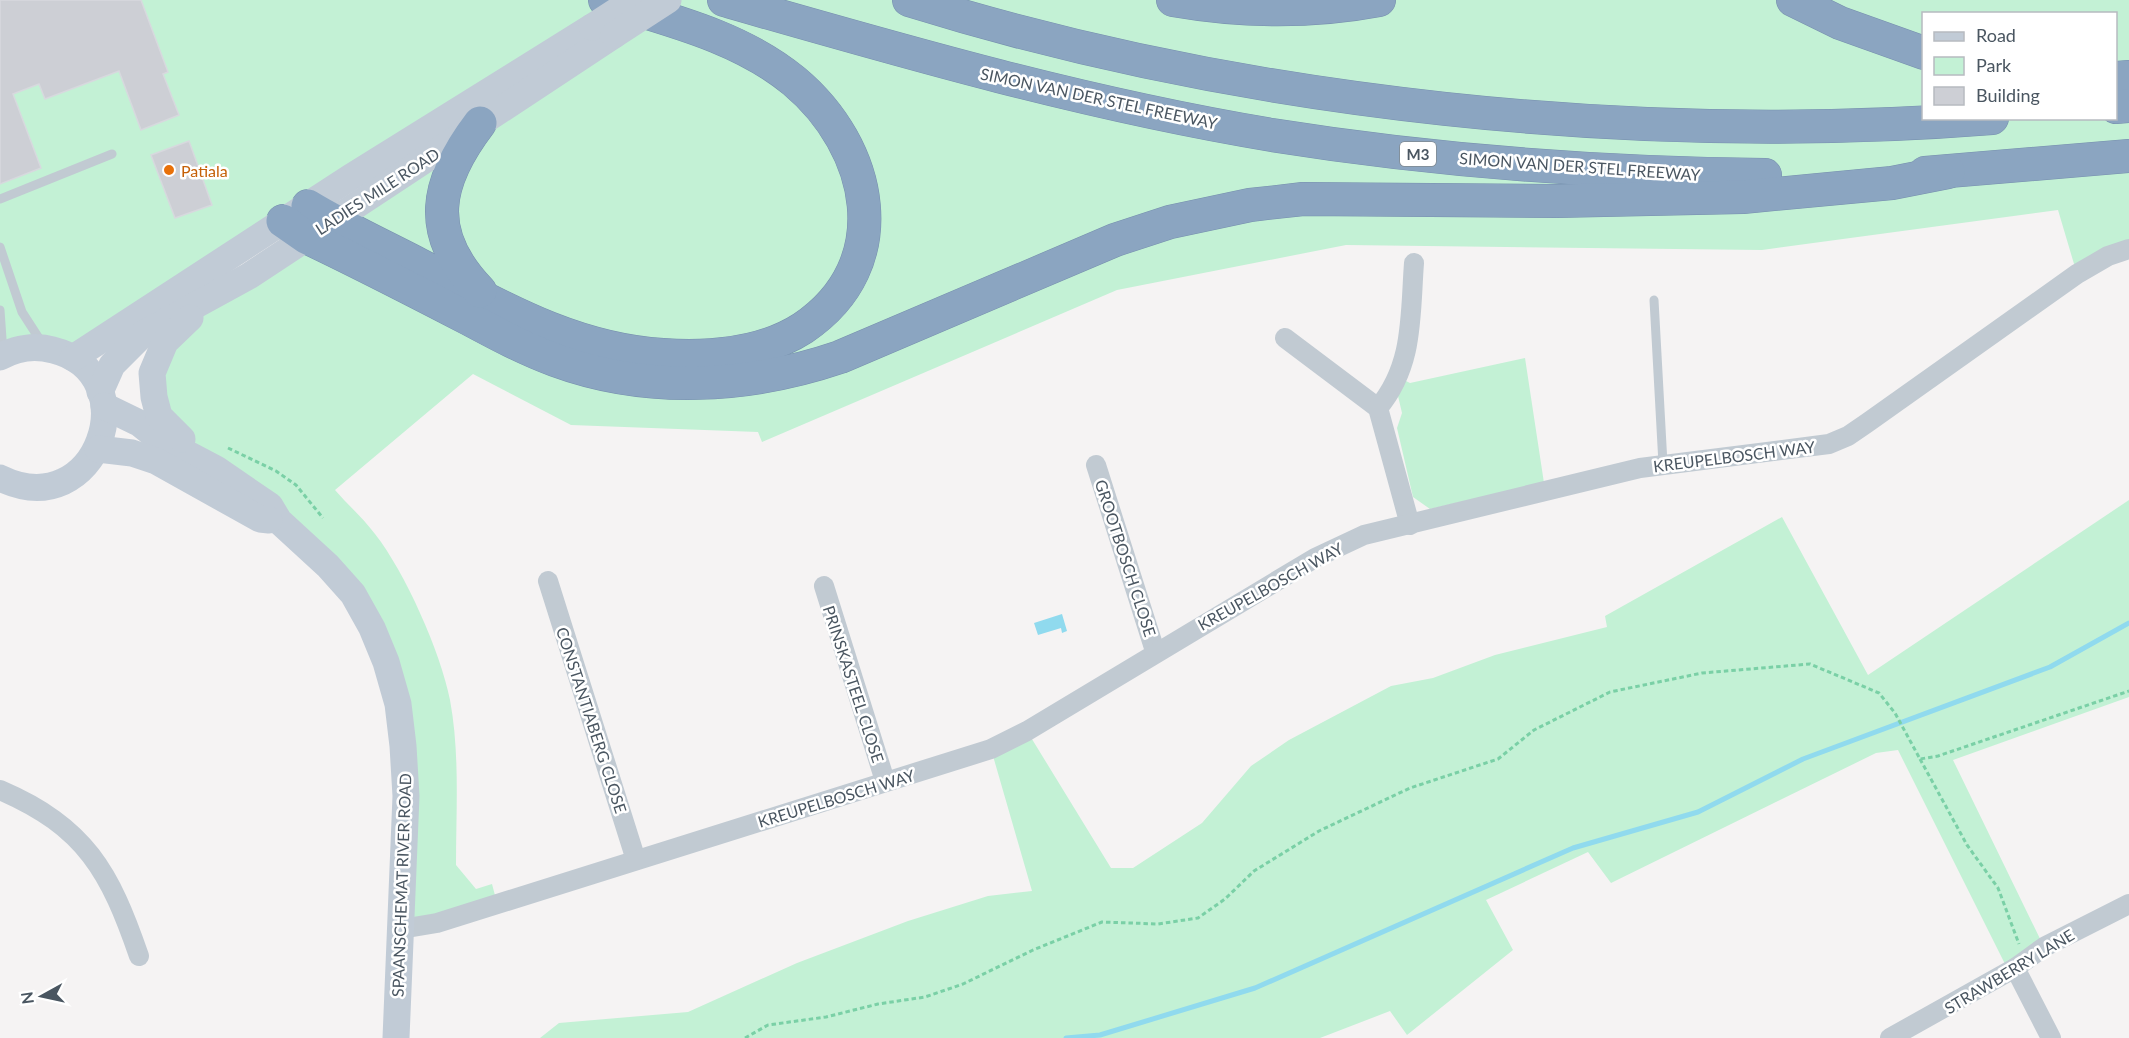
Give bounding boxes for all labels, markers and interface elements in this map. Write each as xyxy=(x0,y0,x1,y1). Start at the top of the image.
legend xyxy=(1922,12,2117,120)
text: Road xyxy=(1976,24,2016,46)
text: Park xyxy=(1976,54,2012,76)
street label: SIMON VAN DER STEL FREEWAY xyxy=(979,64,1219,132)
text: Building xyxy=(1976,84,2040,106)
road number: M3 xyxy=(1400,142,1436,166)
street label: LADIES MILE ROAD xyxy=(311,144,443,238)
street label: SIMON VAN DER STEL FREEWAY xyxy=(1459,148,1701,184)
place label: Patiala xyxy=(181,161,228,180)
marker: Patiala xyxy=(162,163,176,177)
street label: KREUPELBOSCH WAY xyxy=(1652,437,1816,475)
street label: GROOTBOSCH CLOSE xyxy=(1092,477,1160,639)
street label: KREUPELBOSCH WAY xyxy=(1194,538,1346,634)
street label: PRINSKASTEEL CLOSE xyxy=(820,603,888,765)
street label: CONSTANTIABERG CLOSE xyxy=(553,624,631,816)
street label: KREUPELBOSCH WAY xyxy=(755,765,917,831)
street label: SPAANSCHEMAT RIVER ROAD xyxy=(388,773,414,997)
street label: STRAWBERRY LANE xyxy=(1941,925,2077,1017)
north arrow xyxy=(12,966,72,1026)
text: N xyxy=(16,991,37,1006)

